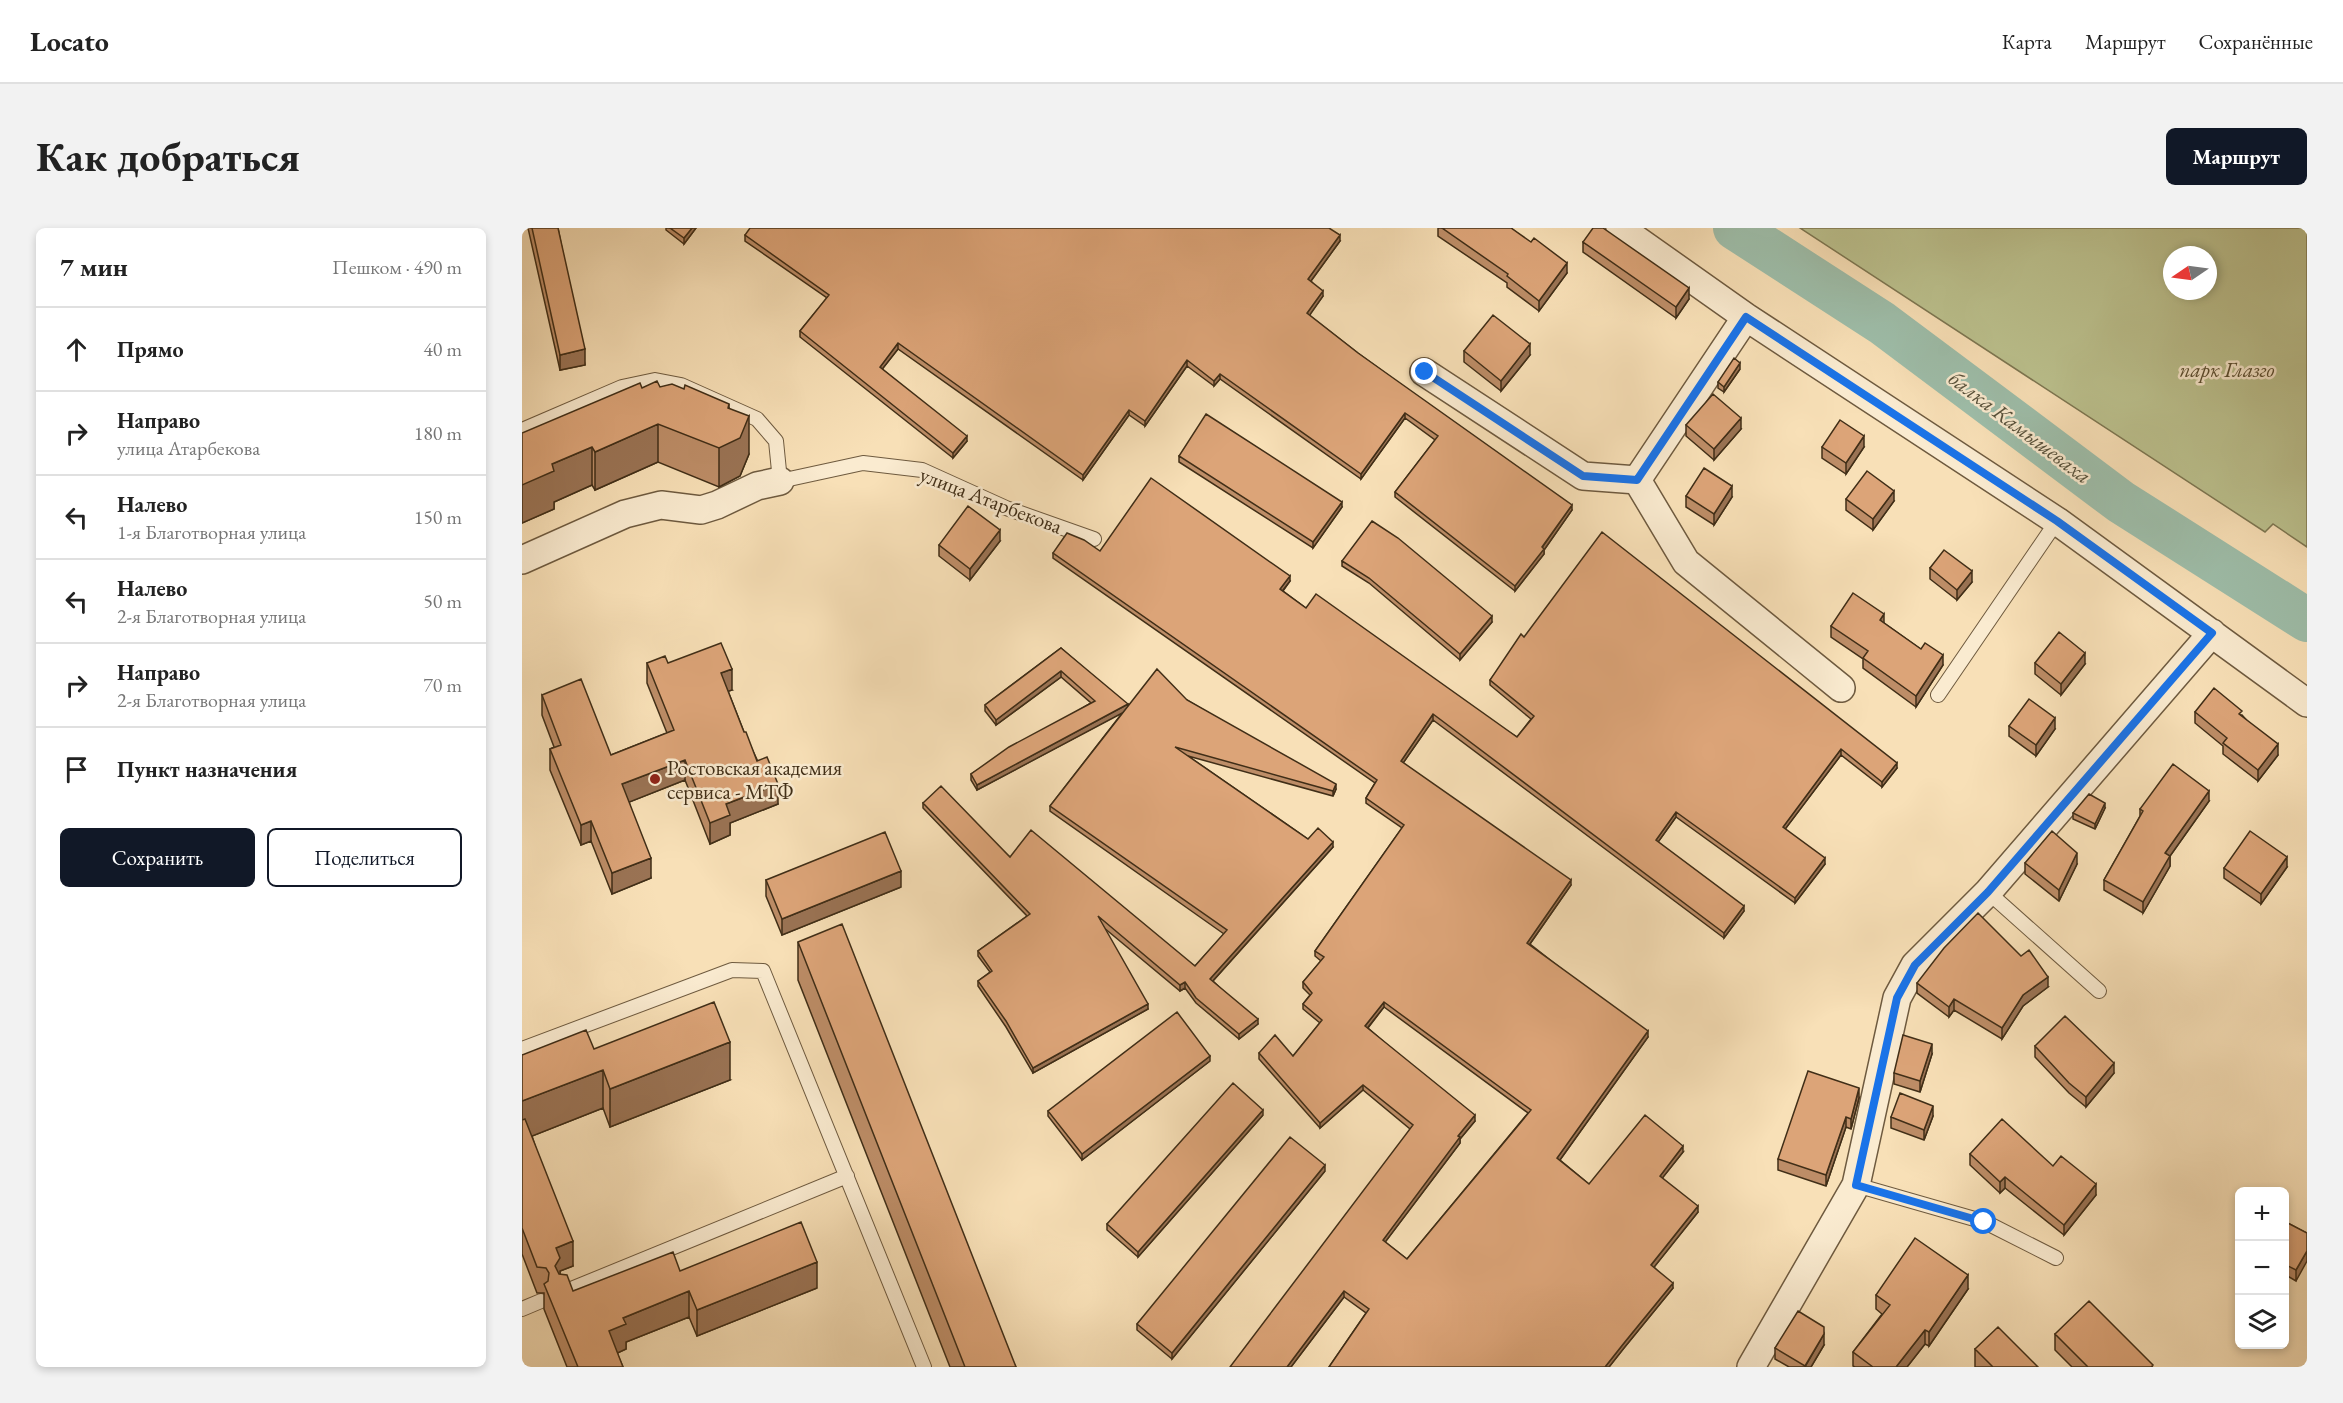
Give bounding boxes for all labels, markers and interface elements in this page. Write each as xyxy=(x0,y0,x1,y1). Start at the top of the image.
text: Locato xyxy=(30,23,109,59)
text: Карта xyxy=(2002,28,2052,55)
text: Маршрут xyxy=(2085,28,2166,55)
text: Сохранённые xyxy=(2199,28,2313,55)
button: Маршрут xyxy=(2166,128,2307,185)
text: Как добраться xyxy=(36,129,300,184)
north arrow xyxy=(2163,246,2217,300)
text: 7 мин xyxy=(60,250,128,284)
text: Пешком · 490 m xyxy=(332,254,462,280)
icon: ahead xyxy=(60,333,93,366)
text: Прямо xyxy=(117,335,184,364)
text: 40 m xyxy=(423,336,462,362)
park label: парк Глазго xyxy=(2179,356,2275,383)
route end xyxy=(1411,358,1437,384)
water label: балка Камышеваха xyxy=(1943,364,2097,490)
text: Направо xyxy=(117,406,200,435)
icon: right xyxy=(60,417,93,450)
text: 180 m xyxy=(414,420,462,446)
text: улица Атарбекова xyxy=(117,435,260,461)
street label: улица Атарбекова xyxy=(916,460,1067,540)
text: Налево xyxy=(117,490,187,519)
icon: left xyxy=(60,501,93,534)
text: 150 m xyxy=(414,504,462,530)
text: 1-я Благотворная улица xyxy=(117,519,306,545)
text: Налево xyxy=(117,574,187,603)
icon: left xyxy=(60,585,93,618)
text: 50 m xyxy=(423,588,462,614)
text: 2-я Благотворная улица xyxy=(117,603,306,629)
text: Направо xyxy=(117,658,200,687)
icon: right xyxy=(60,669,93,702)
text: 70 m xyxy=(423,672,462,698)
text: 2-я Благотворная улица xyxy=(117,687,306,713)
icon: arrive xyxy=(60,753,93,786)
place label: Ростовская академия сервиса - МТФ xyxy=(667,754,842,805)
text: Пункт назначения xyxy=(117,755,297,784)
marker: Ростовская академия сервиса - МТФ xyxy=(648,772,662,786)
button: Сохранить xyxy=(60,828,255,887)
button: Поделиться xyxy=(267,828,462,887)
map controls xyxy=(2235,1187,2289,1349)
button: + xyxy=(2235,1187,2289,1241)
route start xyxy=(1970,1208,1996,1234)
button: − xyxy=(2235,1241,2289,1295)
button: layers xyxy=(2235,1295,2289,1349)

